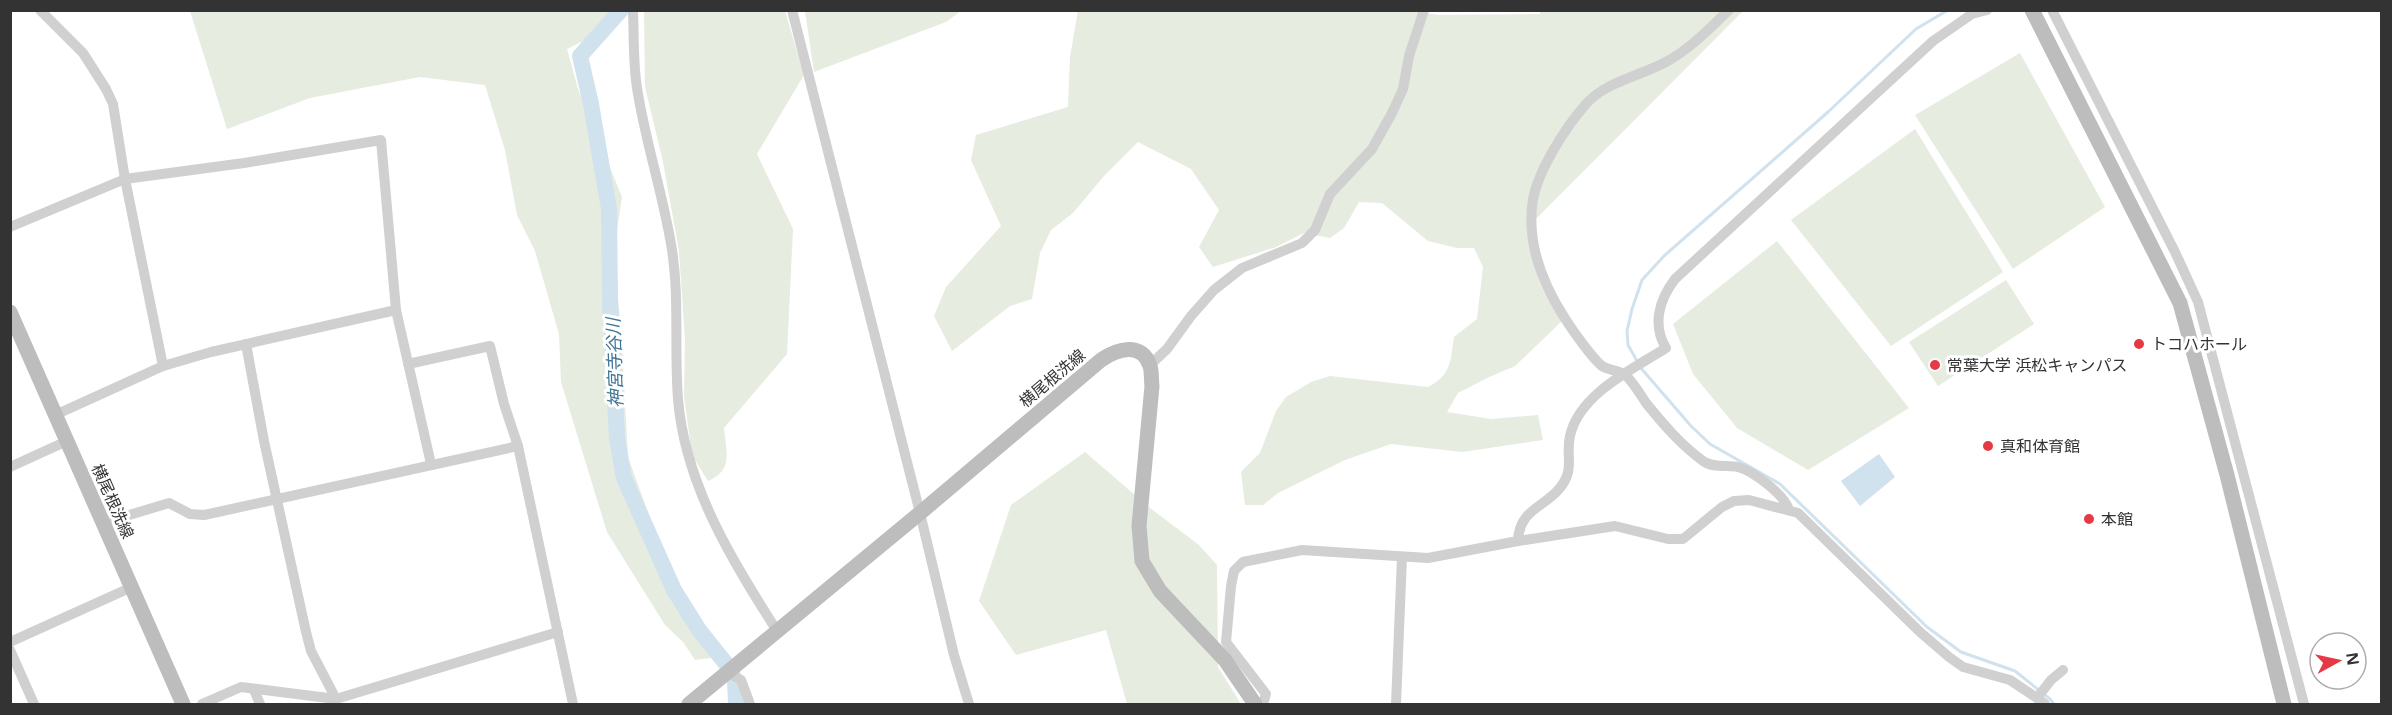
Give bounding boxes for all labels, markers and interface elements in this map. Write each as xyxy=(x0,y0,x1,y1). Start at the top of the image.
water label: 神宮寺谷川 xyxy=(600,316,628,408)
place label: トコハホール xyxy=(2151,333,2247,355)
marker: トコハホール xyxy=(2132,337,2146,351)
street label: 横尾根洗線 xyxy=(1014,344,1090,412)
place label: 常葉大学 浜松キャンパス xyxy=(1947,354,2127,376)
marker: 常葉大学 浜松キャンパス xyxy=(1928,358,1942,372)
place label: 真和体育館 xyxy=(2000,435,2080,457)
marker: 真和体育館 xyxy=(1981,439,1995,453)
street label: 横尾根洗線 xyxy=(87,460,139,542)
place label: 本館 xyxy=(2101,508,2133,530)
marker: 本館 xyxy=(2082,512,2096,526)
north arrow xyxy=(2308,631,2368,691)
text: N xyxy=(2341,651,2365,667)

